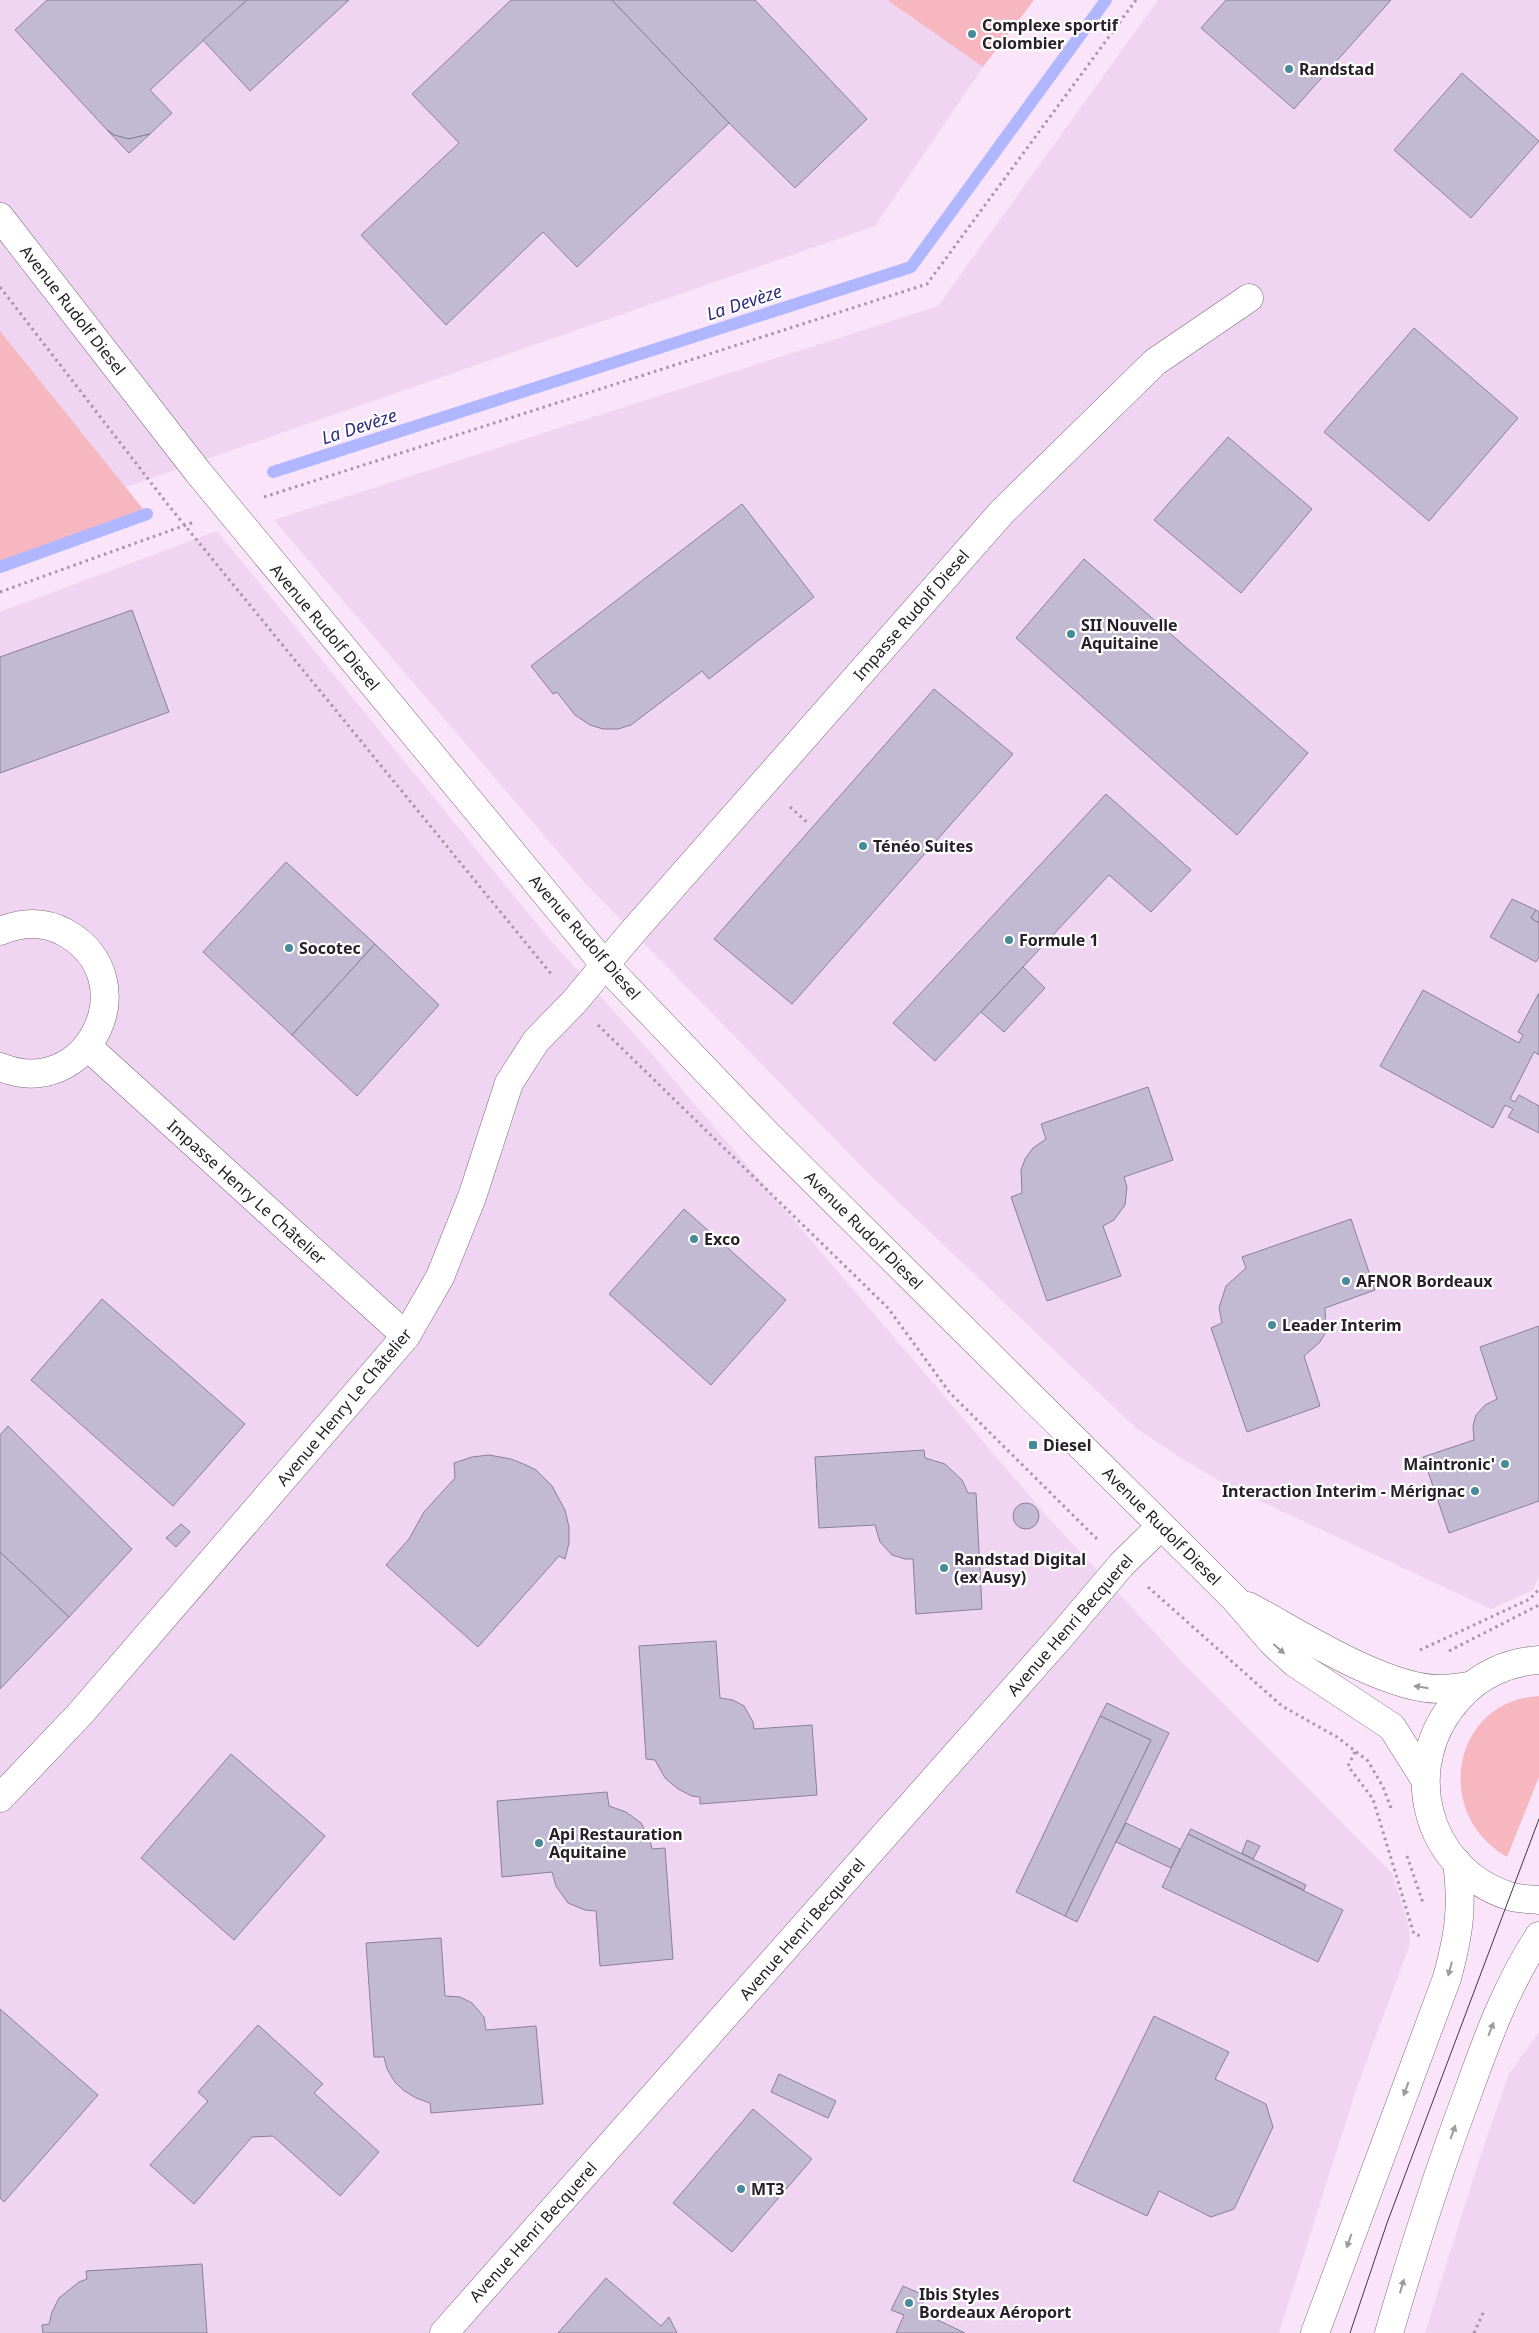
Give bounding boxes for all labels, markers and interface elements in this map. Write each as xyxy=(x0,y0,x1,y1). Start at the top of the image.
place label: Complexe sportif Colombier xyxy=(982,14,1119,54)
marker: Complexe sportif Colombier xyxy=(966,28,978,40)
place label: Randstad xyxy=(1299,58,1374,80)
marker: Randstad xyxy=(1283,63,1295,75)
street label: Avenue Rudolf Diesel xyxy=(15,241,131,379)
water label: La Devèze xyxy=(703,278,785,326)
water label: La Devèze xyxy=(318,402,400,450)
street label: Impasse Rudolf Diesel xyxy=(848,545,974,685)
street label: Avenue Rudolf Diesel xyxy=(265,559,385,695)
place label: SII Nouvelle Aquitaine xyxy=(1081,614,1178,654)
marker: SII Nouvelle Aquitaine xyxy=(1065,628,1077,640)
place label: Ténéo Suites xyxy=(873,835,973,857)
marker: Ténéo Suites xyxy=(857,840,869,852)
street label: Avenue Rudolf Diesel xyxy=(524,870,646,1004)
place label: Formule 1 xyxy=(1019,929,1099,951)
marker: Formule 1 xyxy=(1003,934,1015,946)
place label: Socotec xyxy=(299,937,361,959)
marker: Socotec xyxy=(283,942,295,954)
street label: Impasse Henry Le Châtelier xyxy=(163,1115,331,1270)
street label: Avenue Rudolf Diesel xyxy=(800,1166,928,1294)
place label: Exco xyxy=(704,1228,740,1250)
marker: Exco xyxy=(688,1233,700,1245)
place label: AFNOR Bordeaux xyxy=(1356,1270,1493,1292)
marker: AFNOR Bordeaux xyxy=(1340,1275,1352,1287)
place label: Leader Interim xyxy=(1282,1314,1402,1336)
marker: Leader Interim xyxy=(1266,1319,1278,1331)
street label: Avenue Henry Le Châtelier xyxy=(272,1323,417,1490)
place label: Diesel xyxy=(1043,1434,1091,1456)
marker: Diesel xyxy=(1027,1439,1039,1451)
place label: Maintronic' xyxy=(1403,1453,1495,1475)
marker: Maintronic' xyxy=(1499,1458,1511,1470)
street label: Avenue Rudolf Diesel xyxy=(1098,1462,1226,1590)
place label: Interaction Interim - Mérignac xyxy=(1222,1480,1465,1502)
marker: Interaction Interim - Mérignac xyxy=(1469,1485,1481,1497)
place label: Randstad Digital (ex Ausy) xyxy=(954,1548,1086,1588)
street label: Avenue Henri Becquerel xyxy=(1002,1549,1138,1701)
marker: Randstad Digital (ex Ausy) xyxy=(938,1562,950,1574)
one-way arrow xyxy=(1273,1643,1286,1654)
one-way arrow xyxy=(1413,1682,1429,1690)
place label: Api Restauration Aquitaine xyxy=(549,1823,683,1863)
marker: Api Restauration Aquitaine xyxy=(533,1837,545,1849)
street label: Avenue Henri Becquerel xyxy=(734,1853,870,2005)
one-way arrow xyxy=(1446,1961,1454,1976)
one-way arrow xyxy=(1487,2021,1495,2036)
one-way arrow xyxy=(1402,2082,1410,2097)
one-way arrow xyxy=(1449,2124,1457,2139)
street label: Avenue Henri Becquerel xyxy=(464,2157,602,2307)
place label: MT3 xyxy=(751,2178,784,2200)
marker: MT3 xyxy=(735,2183,747,2195)
one-way arrow xyxy=(1345,2234,1352,2249)
one-way arrow xyxy=(1399,2279,1407,2294)
place label: Ibis Styles Bordeaux Aéroport xyxy=(919,2283,1071,2323)
marker: Ibis Styles Bordeaux Aéroport xyxy=(903,2297,915,2309)

